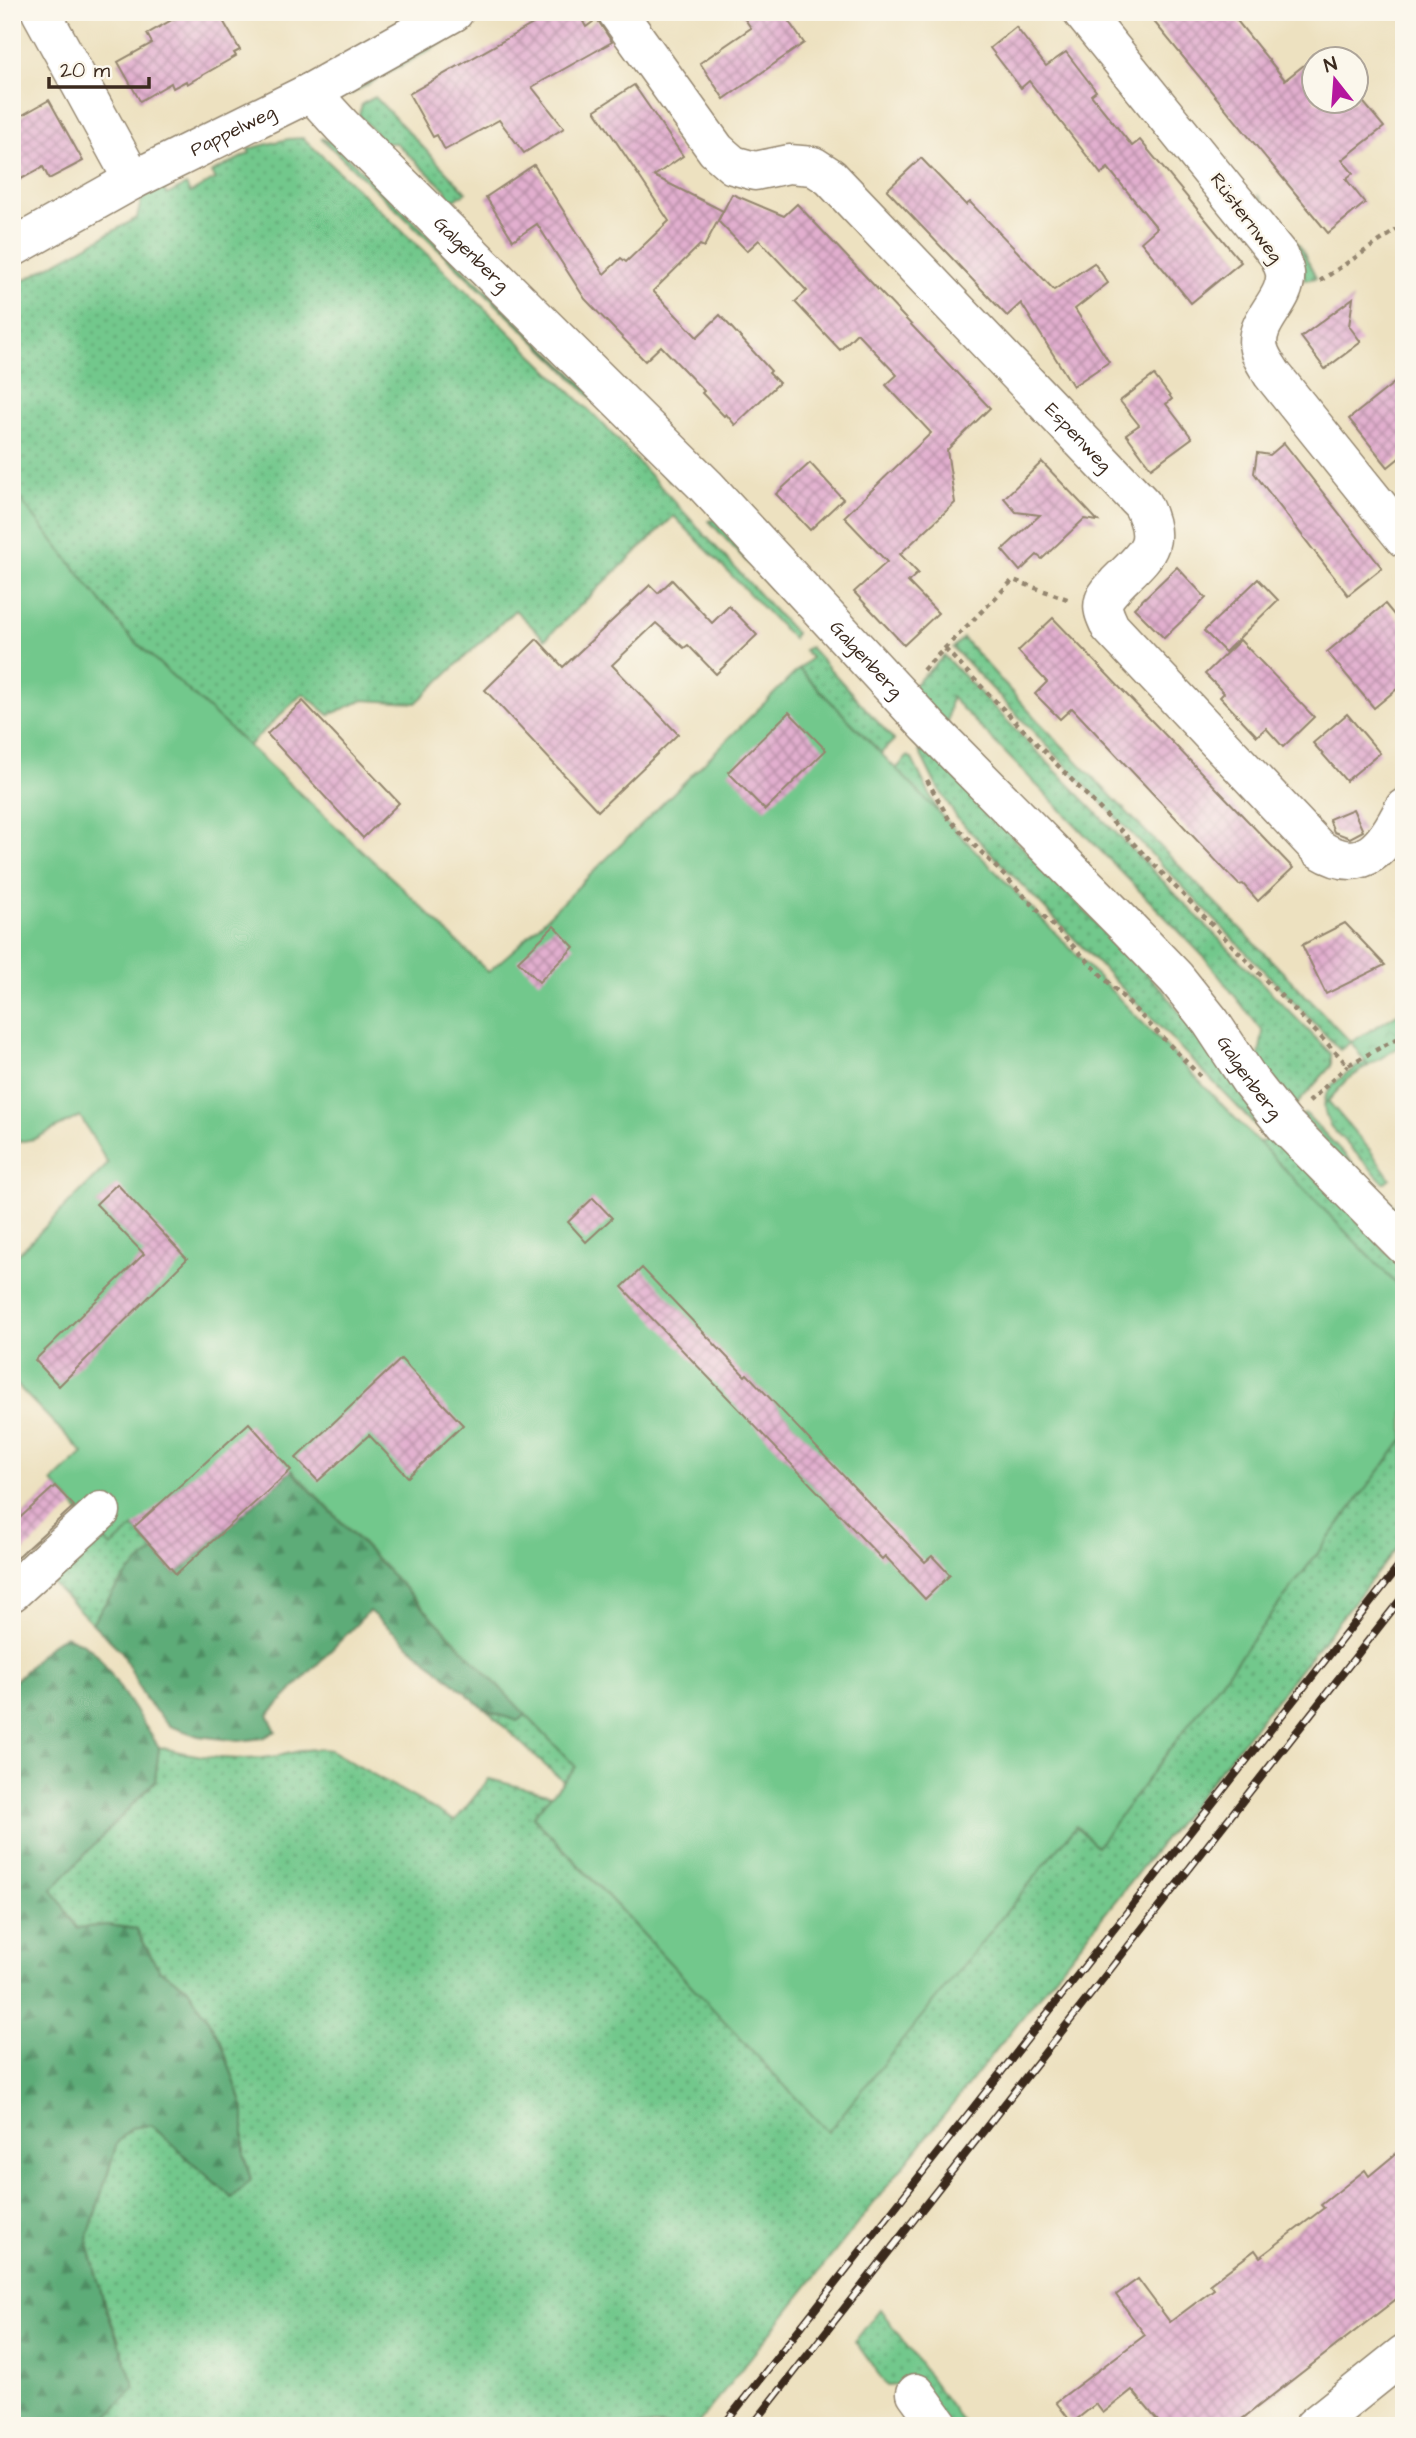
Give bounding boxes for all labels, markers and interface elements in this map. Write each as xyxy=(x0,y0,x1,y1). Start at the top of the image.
scale bar xyxy=(49,46,149,90)
north arrow xyxy=(1300,46,1370,116)
text: N xyxy=(1321,51,1340,80)
text: 20 m xyxy=(60,56,111,85)
street label: Pappelweg xyxy=(186,98,280,163)
street label: Rüsternweg xyxy=(1202,167,1289,269)
street label: Galgenberg xyxy=(428,210,515,298)
street label: Espenweg xyxy=(1039,397,1118,479)
street label: Galgenberg xyxy=(824,615,909,705)
street label: Galgenberg xyxy=(1210,1030,1289,1125)

